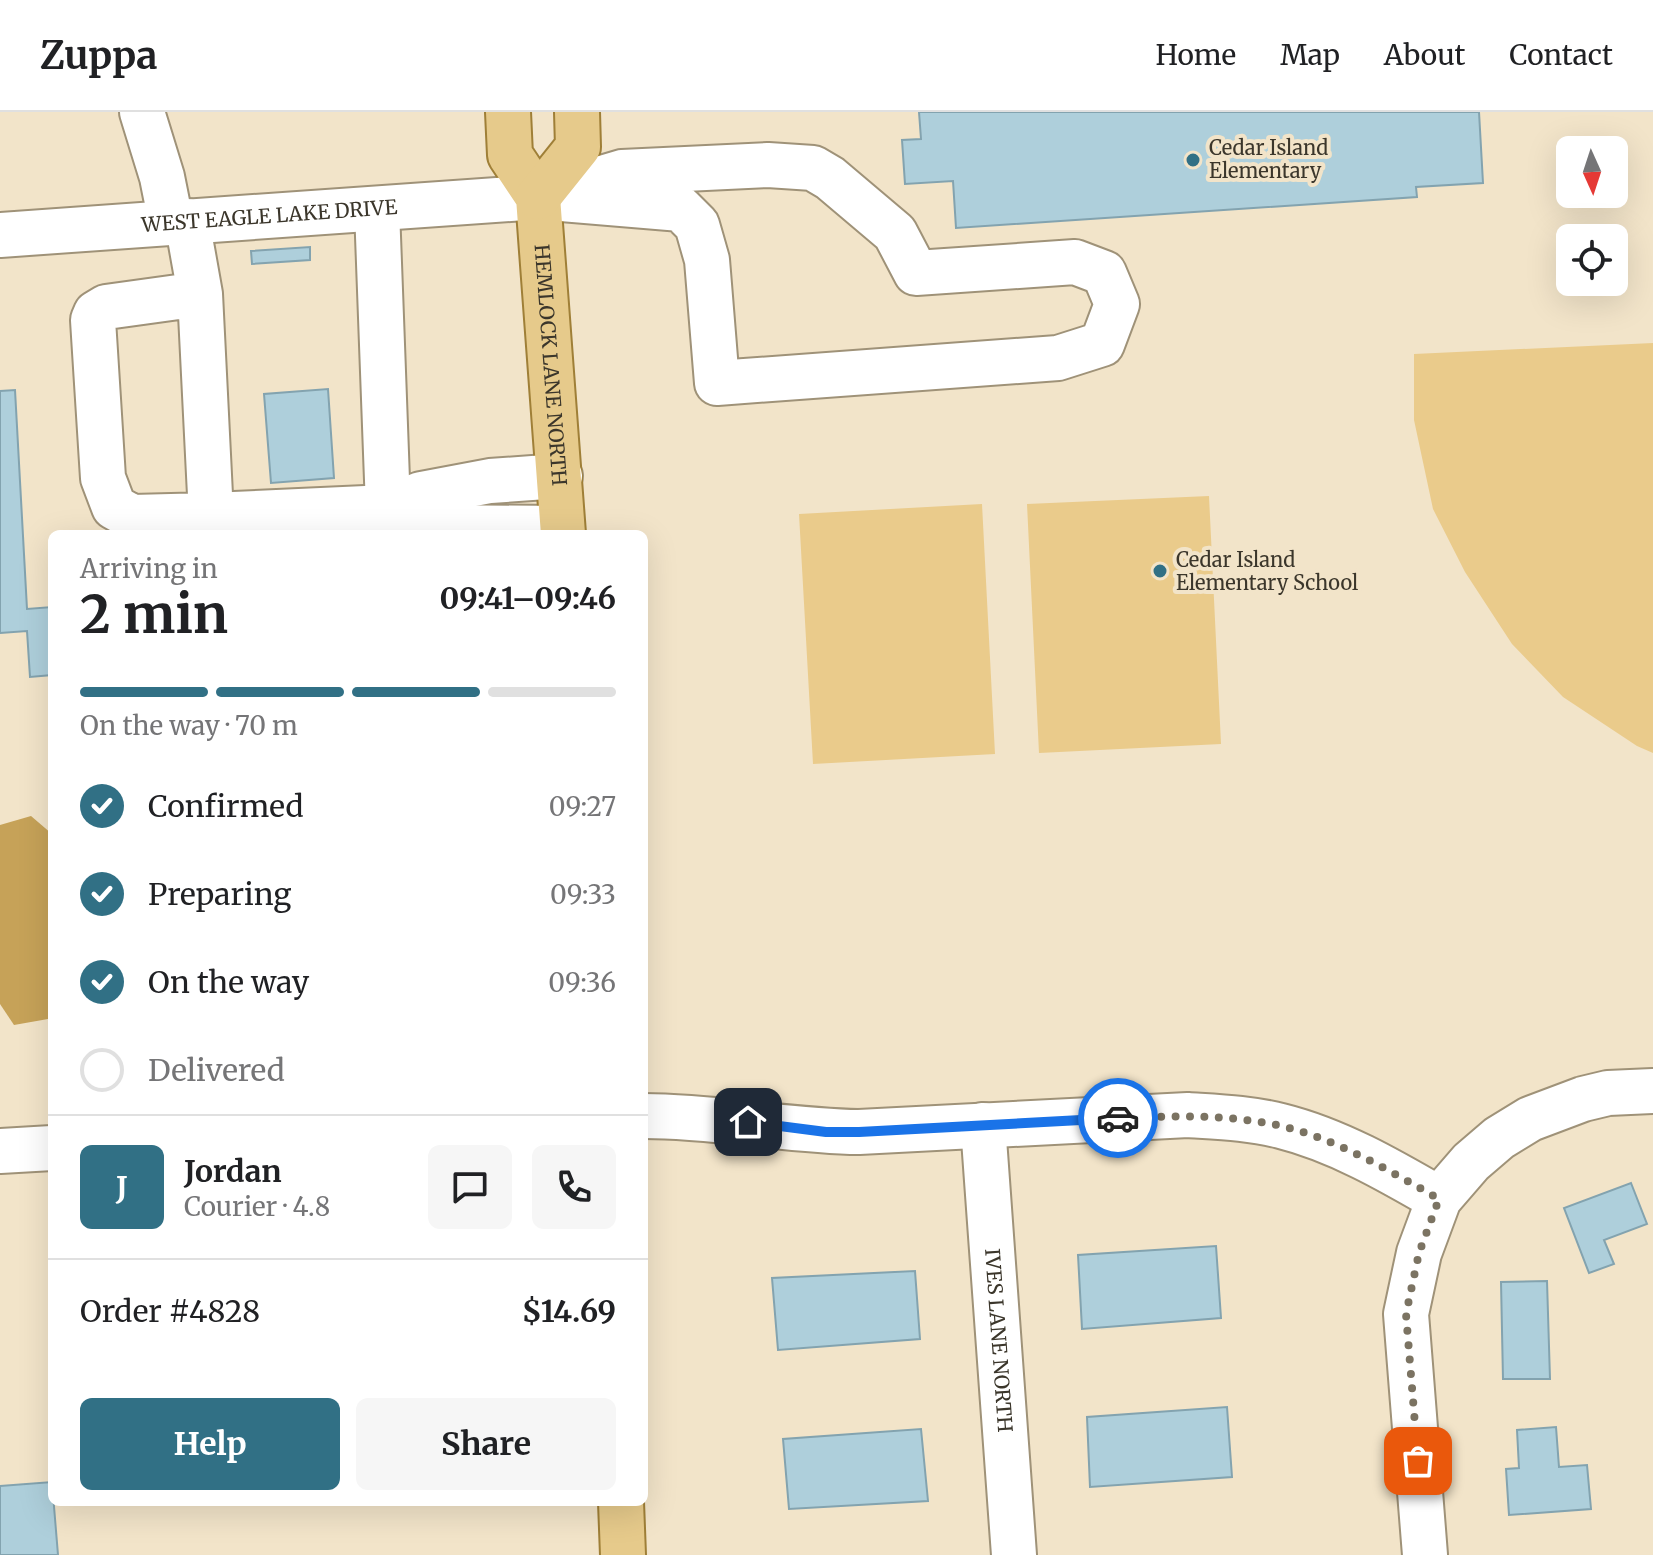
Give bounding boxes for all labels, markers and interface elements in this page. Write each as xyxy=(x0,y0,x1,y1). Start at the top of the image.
text: Zuppa xyxy=(40,32,158,79)
text: Home xyxy=(1155,37,1236,73)
text: Map xyxy=(1280,37,1340,73)
text: About xyxy=(1384,37,1465,73)
text: Contact xyxy=(1509,37,1613,73)
place label: Cedar Island Elementary xyxy=(1209,135,1328,183)
north arrow xyxy=(1556,136,1628,208)
map controls xyxy=(1556,136,1628,296)
marker: Cedar Island Elementary xyxy=(1184,151,1202,169)
street label: WEST EAGLE LAKE DRIVE xyxy=(140,194,398,237)
button: locate xyxy=(1556,224,1628,296)
street label: HEMLOCK LANE NORTH xyxy=(530,243,572,487)
place label: Cedar Island Elementary School xyxy=(1176,547,1358,595)
text: Arriving in xyxy=(80,552,218,585)
marker: Cedar Island Elementary School xyxy=(1151,562,1169,580)
text: 09:41–09:46 xyxy=(439,579,616,617)
text: 2 min xyxy=(80,582,228,647)
text: On the way · 70 m xyxy=(80,709,298,742)
icon: check xyxy=(80,784,124,828)
text: Confirmed xyxy=(148,787,303,825)
text: 09:27 xyxy=(549,790,616,823)
icon: check xyxy=(80,872,124,916)
text: Preparing xyxy=(148,875,291,913)
text: 09:33 xyxy=(550,878,616,911)
icon: check xyxy=(80,960,124,1004)
text: On the way xyxy=(148,963,309,1001)
text: 09:36 xyxy=(548,966,616,999)
text: Delivered xyxy=(148,1051,285,1089)
courier xyxy=(1078,1078,1158,1158)
pin xyxy=(714,1088,782,1156)
icon: car xyxy=(1096,1096,1140,1140)
icon: home xyxy=(726,1100,770,1144)
button: chat xyxy=(428,1145,512,1229)
button: phone xyxy=(532,1145,616,1229)
text: Jordan xyxy=(184,1152,282,1190)
text: J xyxy=(116,1168,128,1206)
text: Courier · 4.8 xyxy=(184,1190,330,1223)
street label: IVES LANE NORTH xyxy=(980,1248,1018,1433)
text: Order #4828 xyxy=(80,1292,260,1330)
text: $14.69 xyxy=(522,1292,616,1330)
button: Help xyxy=(80,1398,340,1490)
button: Share xyxy=(356,1398,616,1490)
pin xyxy=(1384,1427,1452,1495)
icon: bag xyxy=(1396,1439,1440,1483)

